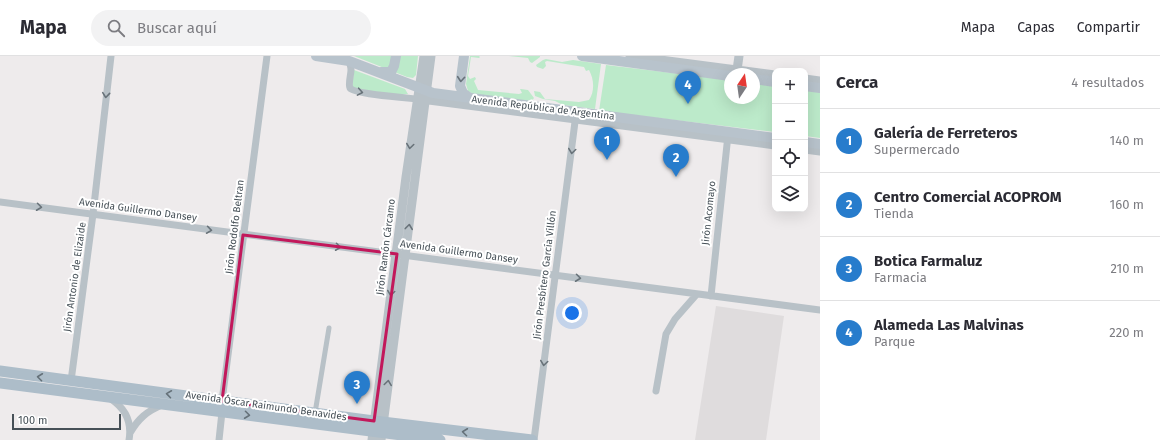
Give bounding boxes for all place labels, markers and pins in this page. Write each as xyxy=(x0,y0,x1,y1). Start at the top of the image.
pin: 4 xyxy=(675,71,701,104)
pin: 1 xyxy=(594,127,620,160)
pin: 2 xyxy=(663,144,689,177)
pin: 3 xyxy=(344,371,370,404)

